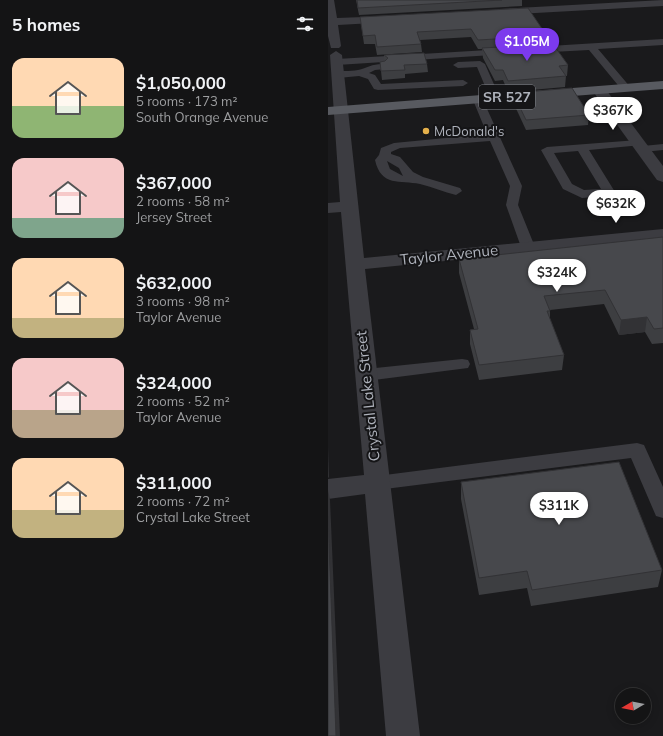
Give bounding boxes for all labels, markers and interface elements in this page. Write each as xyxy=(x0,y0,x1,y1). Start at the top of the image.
icon: filters xyxy=(294,13,316,35)
text: 5 homes xyxy=(12,14,80,35)
pin: $1.05M xyxy=(494,28,560,62)
text: $1.05M xyxy=(504,33,550,49)
text: $1,050,000 xyxy=(136,72,226,93)
icon: home xyxy=(44,74,92,122)
road number: SR 527 xyxy=(479,85,535,109)
text: 5 rooms · 173 m² xyxy=(136,93,237,109)
pin: $367K xyxy=(585,97,641,131)
text: $367K xyxy=(593,102,633,118)
text: South Orange Avenue xyxy=(136,109,268,125)
place label: McDonald's xyxy=(434,123,504,139)
marker: McDonald's xyxy=(421,126,431,136)
text: $367,000 xyxy=(136,172,212,193)
icon: home xyxy=(44,174,92,222)
pin: $632K xyxy=(588,190,644,224)
text: 2 rooms · 58 m² xyxy=(136,193,230,209)
text: $632K xyxy=(596,195,636,211)
text: Jersey Street xyxy=(136,209,212,225)
street label: Taylor Avenue xyxy=(399,240,499,269)
pin: $324K xyxy=(529,259,585,293)
text: $324K xyxy=(537,264,577,280)
text: $632,000 xyxy=(136,272,212,293)
icon: home xyxy=(44,274,92,322)
text: 3 rooms · 98 m² xyxy=(136,293,230,309)
text: Taylor Avenue xyxy=(136,309,221,325)
street label: Crystal Lake Street xyxy=(351,330,384,462)
text: $324,000 xyxy=(136,372,212,393)
icon: home xyxy=(44,374,92,422)
text: 2 rooms · 52 m² xyxy=(136,393,230,409)
text: Taylor Avenue xyxy=(136,409,221,425)
text: $311,000 xyxy=(136,472,212,493)
icon: home xyxy=(44,474,92,522)
pin: $311K xyxy=(531,492,587,526)
text: 2 rooms · 72 m² xyxy=(136,493,230,509)
text: $311K xyxy=(539,497,579,513)
text: Crystal Lake Street xyxy=(136,509,250,525)
north arrow xyxy=(615,688,651,724)
map controls xyxy=(615,688,651,724)

